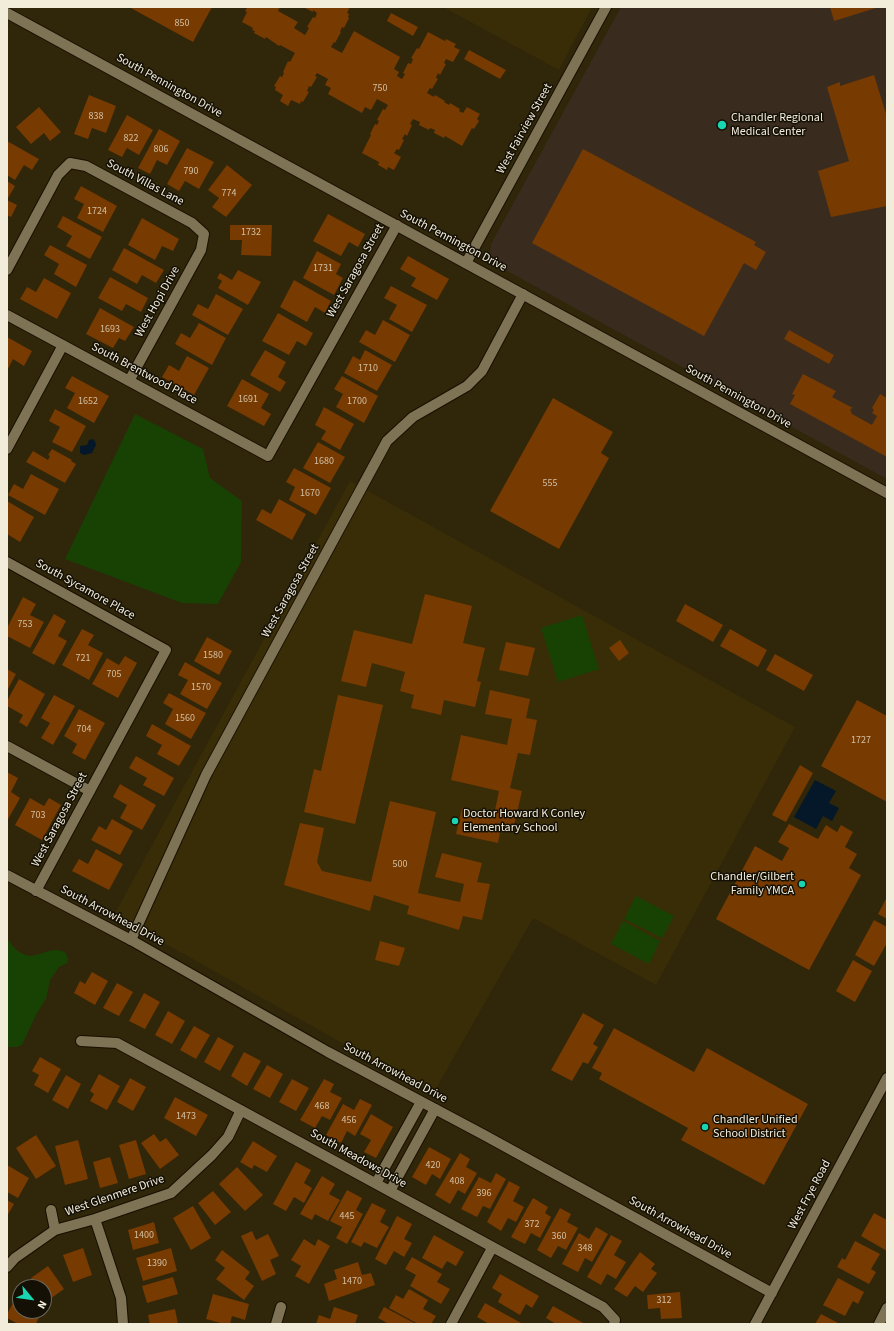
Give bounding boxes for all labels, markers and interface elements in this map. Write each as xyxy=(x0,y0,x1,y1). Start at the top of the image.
house number: 850 xyxy=(175,18,189,30)
street label: South Pennington Drive xyxy=(113,51,225,121)
street label: West Fairview Street xyxy=(494,81,556,177)
house number: 750 xyxy=(373,83,387,95)
house number: 838 xyxy=(89,111,103,123)
place label: Chandler Regional Medical Center xyxy=(731,111,823,139)
marker: Chandler Regional Medical Center xyxy=(716,119,728,131)
house number: 822 xyxy=(124,133,138,145)
house number: 806 xyxy=(154,144,168,156)
street label: South Villas Lane xyxy=(104,157,186,209)
house number: 790 xyxy=(184,166,198,178)
house number: 774 xyxy=(222,188,236,200)
house number: 1724 xyxy=(87,206,107,218)
street label: South Pennington Drive xyxy=(397,207,509,275)
street label: West Saragosa Street xyxy=(324,222,388,320)
house number: 1732 xyxy=(241,227,261,239)
house number: 1731 xyxy=(313,263,333,275)
street label: West Hopi Drive xyxy=(133,264,183,340)
house number: 1693 xyxy=(100,324,120,336)
street label: South Brentwood Place xyxy=(89,340,199,408)
street label: South Pennington Drive xyxy=(682,362,794,432)
house number: 1710 xyxy=(358,363,378,375)
house number: 1691 xyxy=(238,394,258,406)
house number: 1652 xyxy=(78,396,98,408)
house number: 1700 xyxy=(347,396,367,408)
house number: 1680 xyxy=(314,456,334,468)
house number: 555 xyxy=(543,478,557,490)
house number: 1670 xyxy=(300,488,320,500)
street label: West Saragosa Street xyxy=(259,542,323,640)
street label: South Sycamore Place xyxy=(33,557,137,623)
house number: 753 xyxy=(18,619,32,631)
house number: 1580 xyxy=(203,650,223,662)
house number: 721 xyxy=(76,653,90,665)
house number: 705 xyxy=(107,669,121,681)
house number: 1570 xyxy=(191,682,211,694)
house number: 1560 xyxy=(175,713,195,725)
house number: 704 xyxy=(77,724,91,736)
house number: 1727 xyxy=(851,735,871,747)
street label: West Saragosa Street xyxy=(29,770,91,870)
place label: Doctor Howard K Conley Elementary School xyxy=(463,807,585,835)
house number: 703 xyxy=(31,810,45,822)
marker: Doctor Howard K Conley Elementary School xyxy=(450,816,460,826)
house number: 500 xyxy=(393,859,407,871)
place label: Chandler/Gilbert Family YMCA xyxy=(710,870,794,898)
marker: Chandler/Gilbert Family YMCA xyxy=(797,879,807,889)
street label: South Arrowhead Drive xyxy=(58,882,166,950)
street label: South Arrowhead Drive xyxy=(341,1039,449,1107)
house number: 468 xyxy=(315,1101,329,1113)
house number: 1473 xyxy=(176,1111,196,1123)
place label: Chandler Unified School District xyxy=(713,1113,798,1141)
house number: 456 xyxy=(342,1115,356,1127)
marker: Chandler Unified School District xyxy=(700,1122,710,1132)
street label: South Meadows Drive xyxy=(307,1126,409,1192)
street label: West Frye Road xyxy=(786,1158,834,1232)
house number: 420 xyxy=(426,1160,440,1172)
street label: West Glenmere Drive xyxy=(64,1172,166,1220)
house number: 408 xyxy=(450,1176,464,1188)
house number: 396 xyxy=(477,1188,491,1200)
street label: South Arrowhead Drive xyxy=(626,1194,734,1262)
house number: 445 xyxy=(340,1211,354,1223)
house number: 372 xyxy=(525,1219,539,1231)
house number: 1400 xyxy=(134,1230,154,1242)
house number: 360 xyxy=(552,1231,566,1243)
house number: 348 xyxy=(578,1243,592,1255)
house number: 1390 xyxy=(147,1258,167,1270)
house number: 1470 xyxy=(342,1276,362,1288)
north arrow xyxy=(12,1279,52,1319)
house number: 312 xyxy=(657,1295,671,1307)
text: N xyxy=(34,1298,50,1311)

